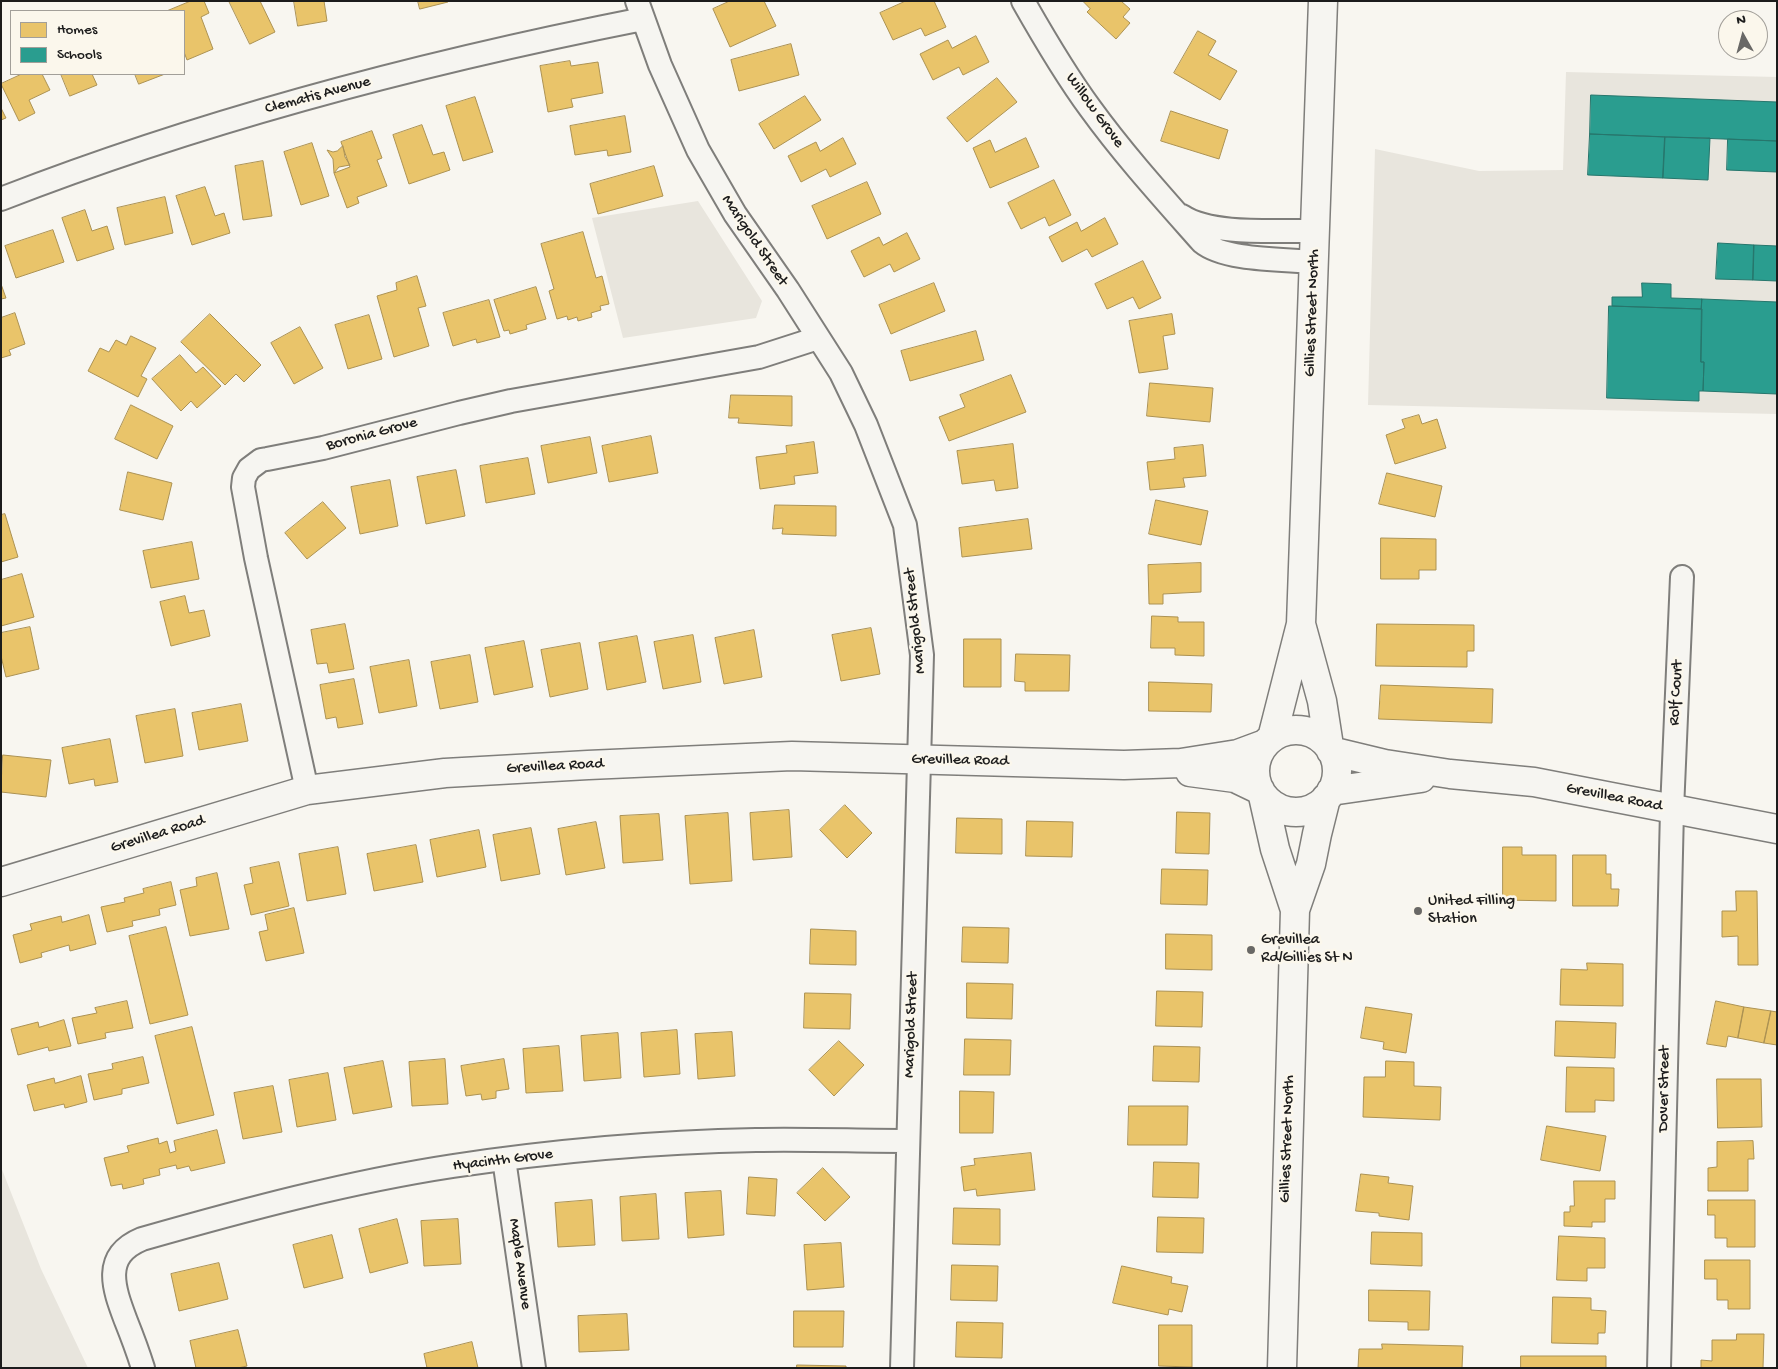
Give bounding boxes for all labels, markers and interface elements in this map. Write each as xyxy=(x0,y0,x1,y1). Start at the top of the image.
legend xyxy=(10,10,185,75)
north arrow xyxy=(1718,10,1768,60)
text: N xyxy=(1736,12,1747,30)
text: Homes xyxy=(57,21,97,39)
text: Schools xyxy=(57,46,102,64)
street label: Willow Grove xyxy=(1060,70,1128,152)
street label: Clematis Avenue xyxy=(263,73,373,119)
street label: Marigold Street xyxy=(716,192,792,290)
street label: Gillies Street North xyxy=(1301,249,1325,377)
street label: Boronia Grove xyxy=(324,414,420,456)
street label: Marigold Street xyxy=(901,567,931,675)
street label: Rolf Court xyxy=(1666,660,1688,726)
street label: Grevillea Road xyxy=(911,751,1009,771)
street label: Grevillea Road xyxy=(506,755,604,779)
street label: Grevillea Road xyxy=(1564,779,1664,817)
street label: Grevillea Road xyxy=(109,812,207,858)
place label: United Filling Station xyxy=(1428,892,1515,930)
marker: United Filling Station xyxy=(1412,905,1424,917)
place label: Grevillea Rd/Gillies St N xyxy=(1261,931,1353,969)
marker: Grevillea Rd/Gillies St N xyxy=(1245,944,1257,956)
street label: Marigold Street xyxy=(901,972,923,1078)
street label: Dover Street xyxy=(1655,1046,1675,1132)
street label: Gillies Street North xyxy=(1276,1075,1300,1203)
street label: Hyacinth Grove xyxy=(452,1145,554,1177)
street label: Maple Avenue xyxy=(503,1217,535,1311)

